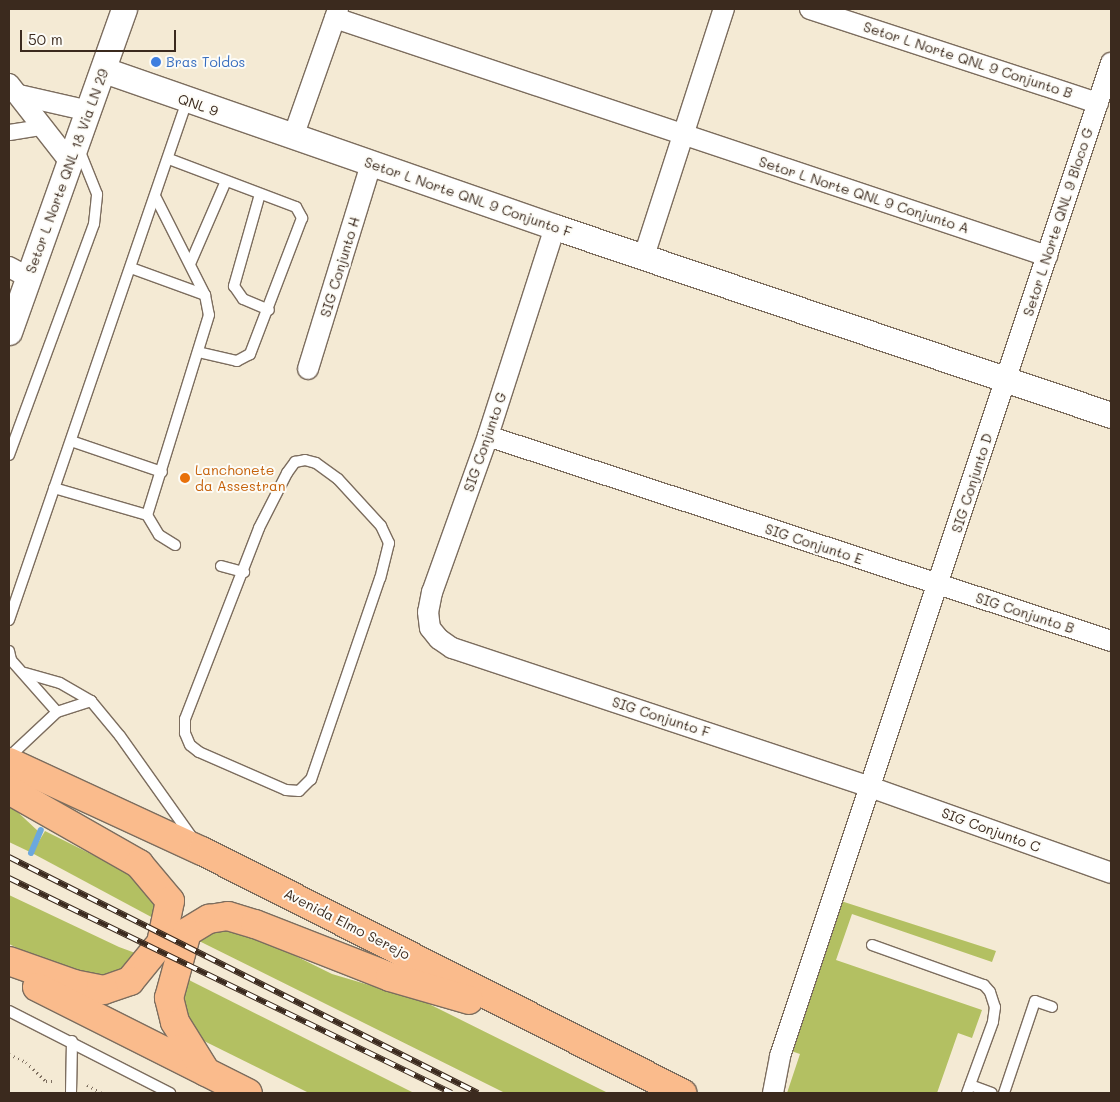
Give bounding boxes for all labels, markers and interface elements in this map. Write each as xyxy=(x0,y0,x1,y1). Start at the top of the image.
street label: Setor L Norte QNL 9 Conjunto B xyxy=(861,18,1075,102)
scale bar xyxy=(22,20,179,52)
text: 50 m xyxy=(28,29,63,49)
place label: Bras Toldos xyxy=(166,54,245,70)
marker: Bras Toldos xyxy=(150,56,162,68)
street label: Setor L Norte QNL 18 Via LN 29 xyxy=(22,66,112,276)
street label: QNL 9 xyxy=(176,90,220,120)
street label: Setor L Norte QNL 9 Bloco G xyxy=(1020,126,1096,318)
street label: Setor L Norte QNL 9 Conjunto A xyxy=(757,153,971,237)
street label: Setor L Norte QNL 9 Conjunto F xyxy=(362,154,574,240)
street label: SIG Conjunto H xyxy=(317,215,363,319)
street label: SIG Conjunto G xyxy=(460,390,510,494)
street label: SIG Conjunto D xyxy=(948,431,996,535)
place label: Lanchonete da Assestran xyxy=(195,462,286,494)
marker: Lanchonete da Assestran xyxy=(179,472,191,484)
street label: SIG Conjunto E xyxy=(763,520,865,568)
street label: SIG Conjunto B xyxy=(974,589,1076,637)
street label: SIG Conjunto F xyxy=(610,693,712,741)
street label: SIG Conjunto C xyxy=(939,804,1043,856)
street label: Avenida Elmo Serejo xyxy=(281,885,413,963)

